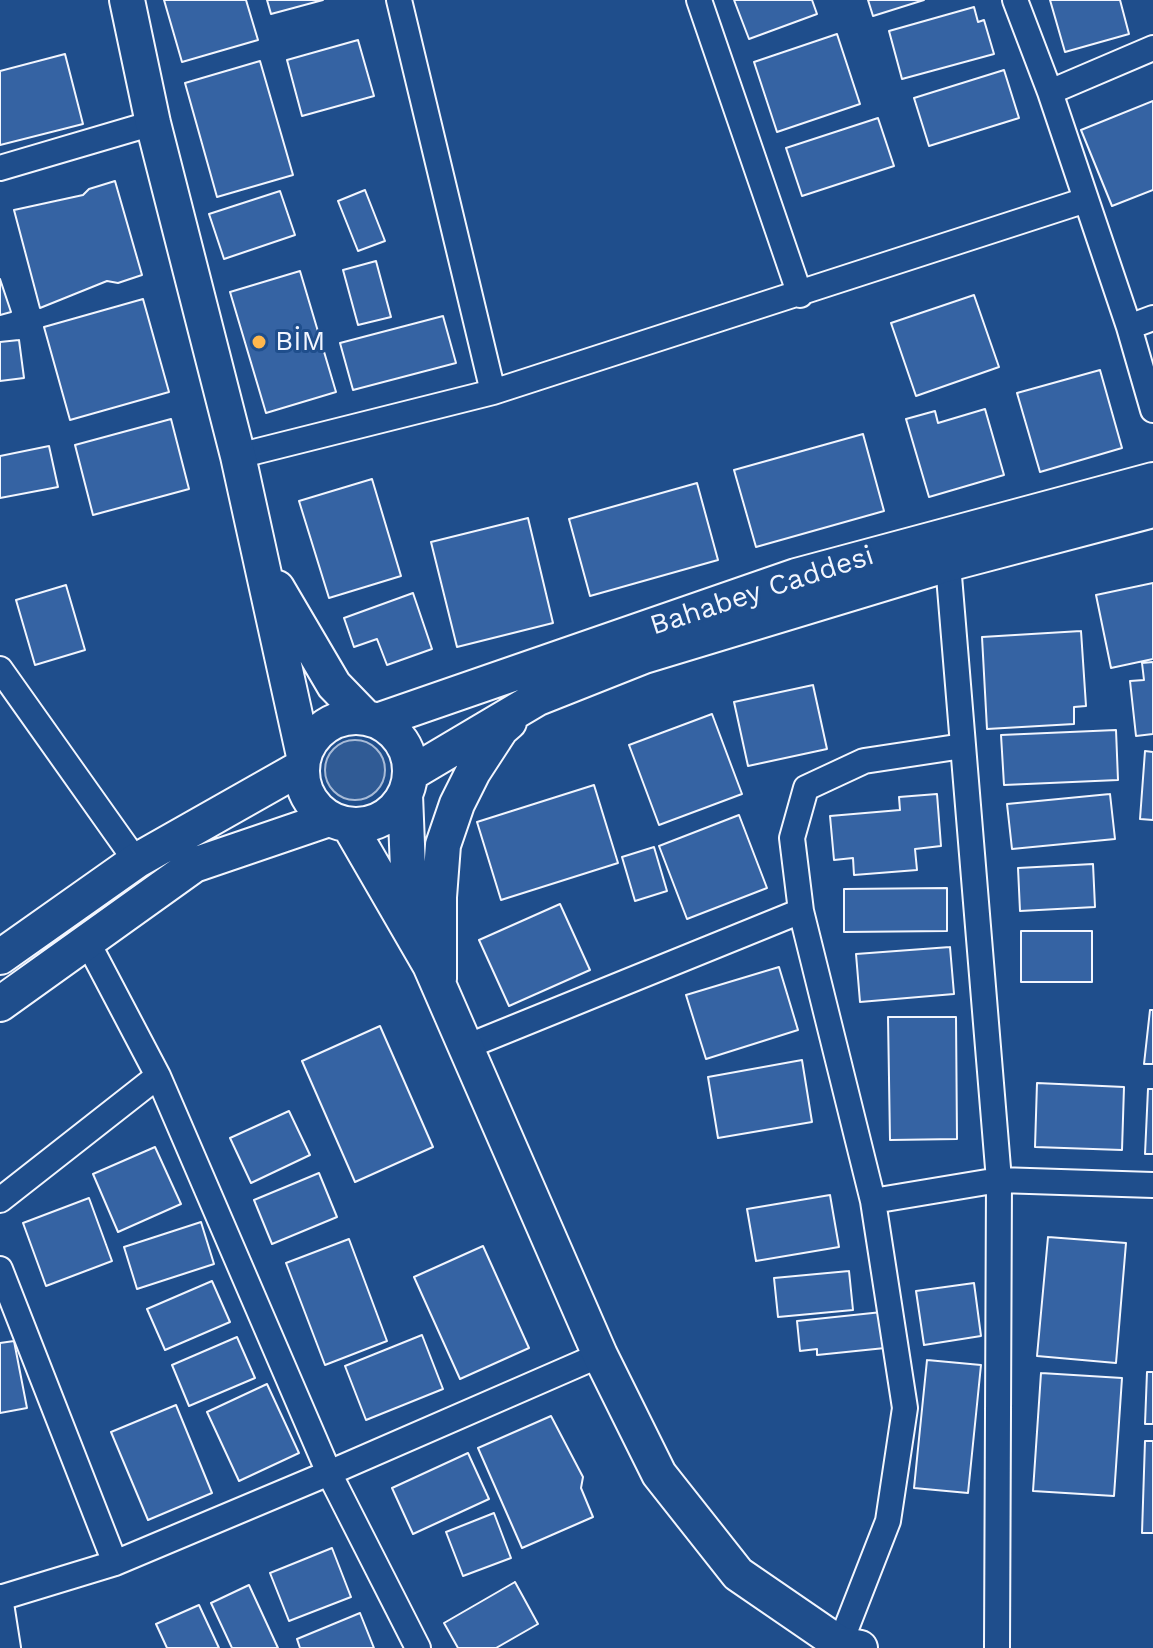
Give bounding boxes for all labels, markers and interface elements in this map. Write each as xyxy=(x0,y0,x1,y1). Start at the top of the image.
place label: BİM xyxy=(275,325,325,359)
marker: BİM xyxy=(250,333,268,351)
street label: Bahabey Caddesi xyxy=(646,539,878,643)

